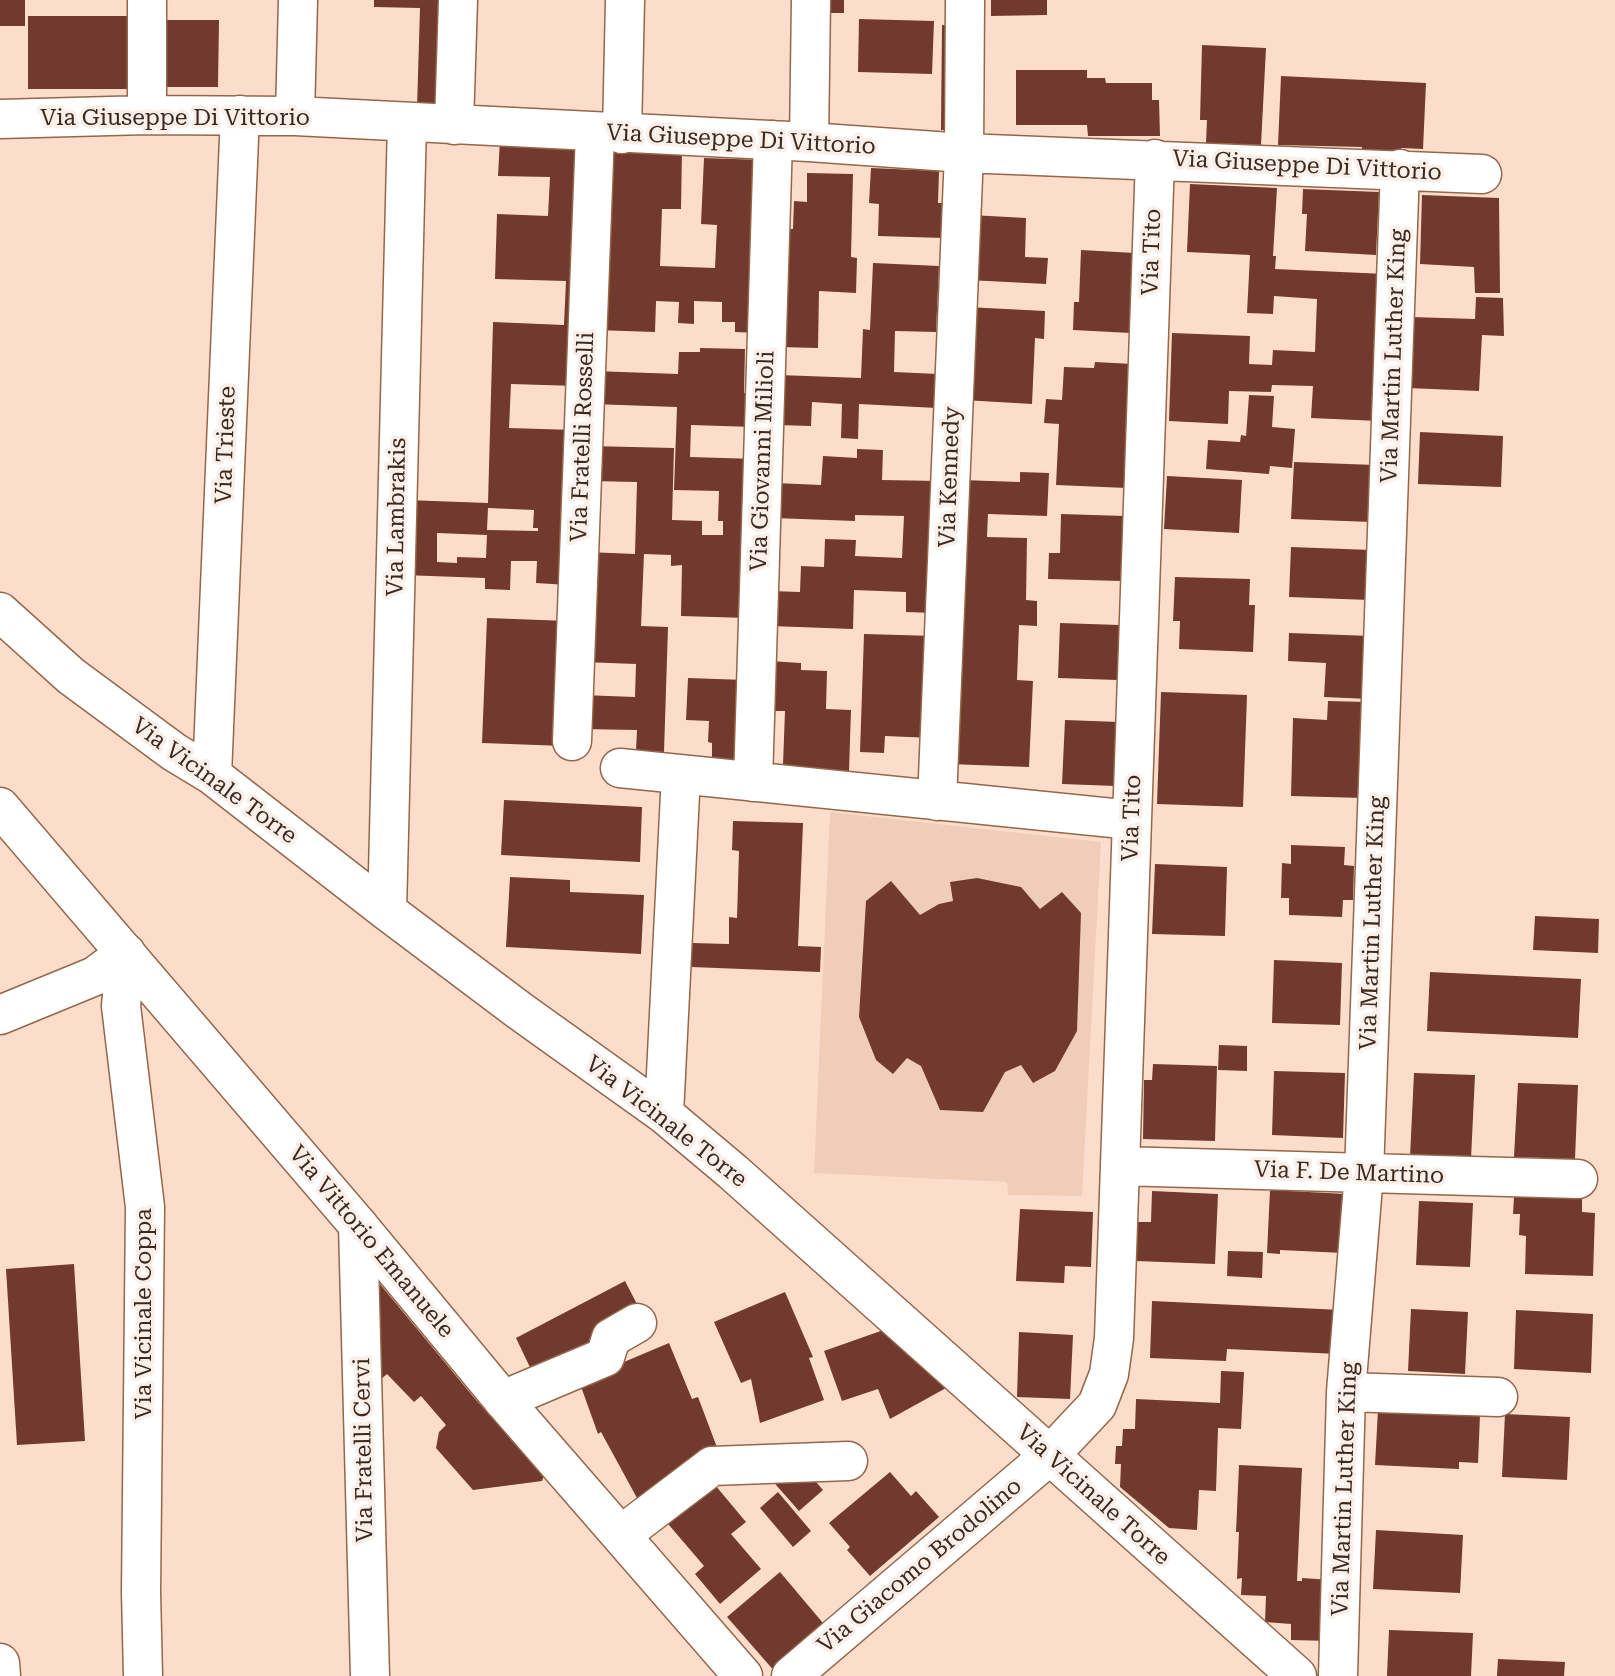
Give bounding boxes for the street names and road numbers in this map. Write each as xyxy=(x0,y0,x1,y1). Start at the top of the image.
street label: Via Giuseppe Di Vittorio xyxy=(40,104,310,132)
street label: Via Giuseppe Di Vittorio xyxy=(606,119,876,161)
street label: Via Giuseppe Di Vittorio xyxy=(1172,145,1442,187)
street label: Via Tito xyxy=(1137,208,1167,296)
street label: Via Martin Luther King xyxy=(1376,229,1412,483)
street label: Via Fratelli Rosselli xyxy=(566,331,600,543)
street label: Via Giovanni Milioli xyxy=(745,350,781,572)
street label: Via Trieste xyxy=(210,385,242,505)
street label: Via Kennedy xyxy=(934,406,966,548)
street label: Via Lambrakis xyxy=(382,437,412,597)
street label: Via Vicinale Torre xyxy=(126,712,302,850)
street label: Via Tito xyxy=(1117,774,1147,862)
street label: Via Martin Luther King xyxy=(1355,796,1391,1050)
street label: Via Vicinale Torre xyxy=(580,1050,752,1194)
street label: Via Vittorio Emanuele xyxy=(283,1140,459,1344)
street label: Via F. De Martino xyxy=(1253,1156,1445,1190)
street label: Via Vicinale Coppa xyxy=(130,1208,158,1420)
street label: Via Fratelli Cervi xyxy=(349,1357,379,1543)
street label: Via Martin Luther King xyxy=(1327,1362,1363,1616)
street label: Via Vicinale Torre xyxy=(1010,1419,1176,1571)
street label: Via Giacomo Brodolino xyxy=(812,1473,1028,1659)

